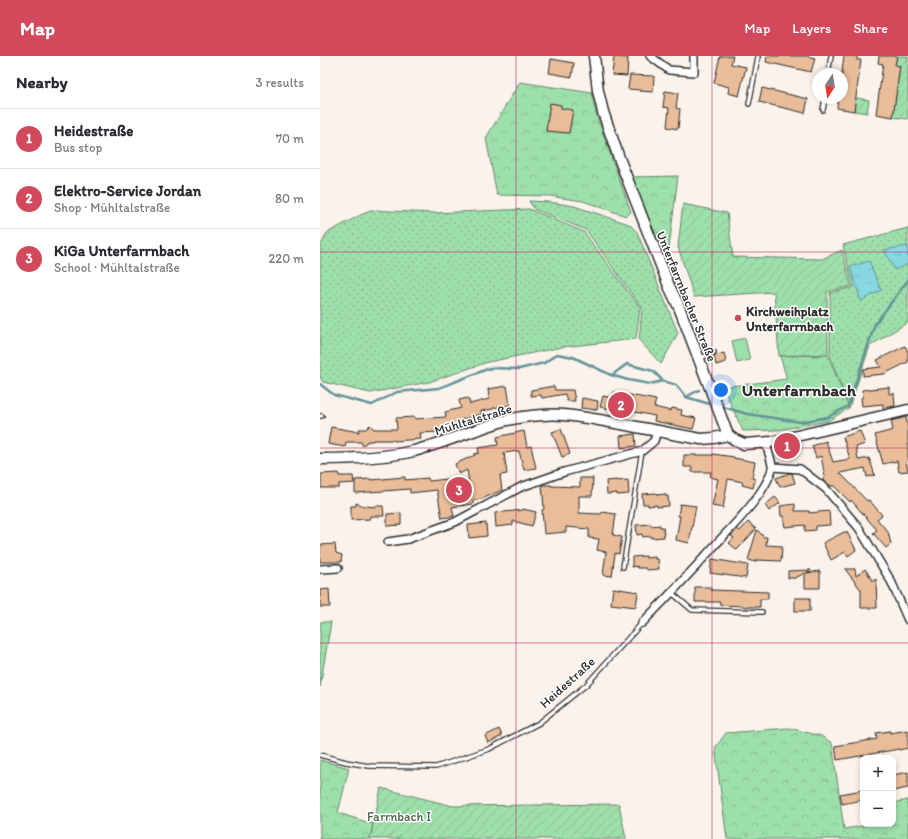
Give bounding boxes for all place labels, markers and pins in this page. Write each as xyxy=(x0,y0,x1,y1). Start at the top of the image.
place label: Kirchweihplatz Unterfarrnbach xyxy=(746,304,835,334)
marker: Kirchweihplatz Unterfarrnbach xyxy=(733,313,743,323)
pin: 2 xyxy=(608,390,634,420)
pin: 1 xyxy=(774,431,800,461)
pin: 3 xyxy=(446,475,472,505)

